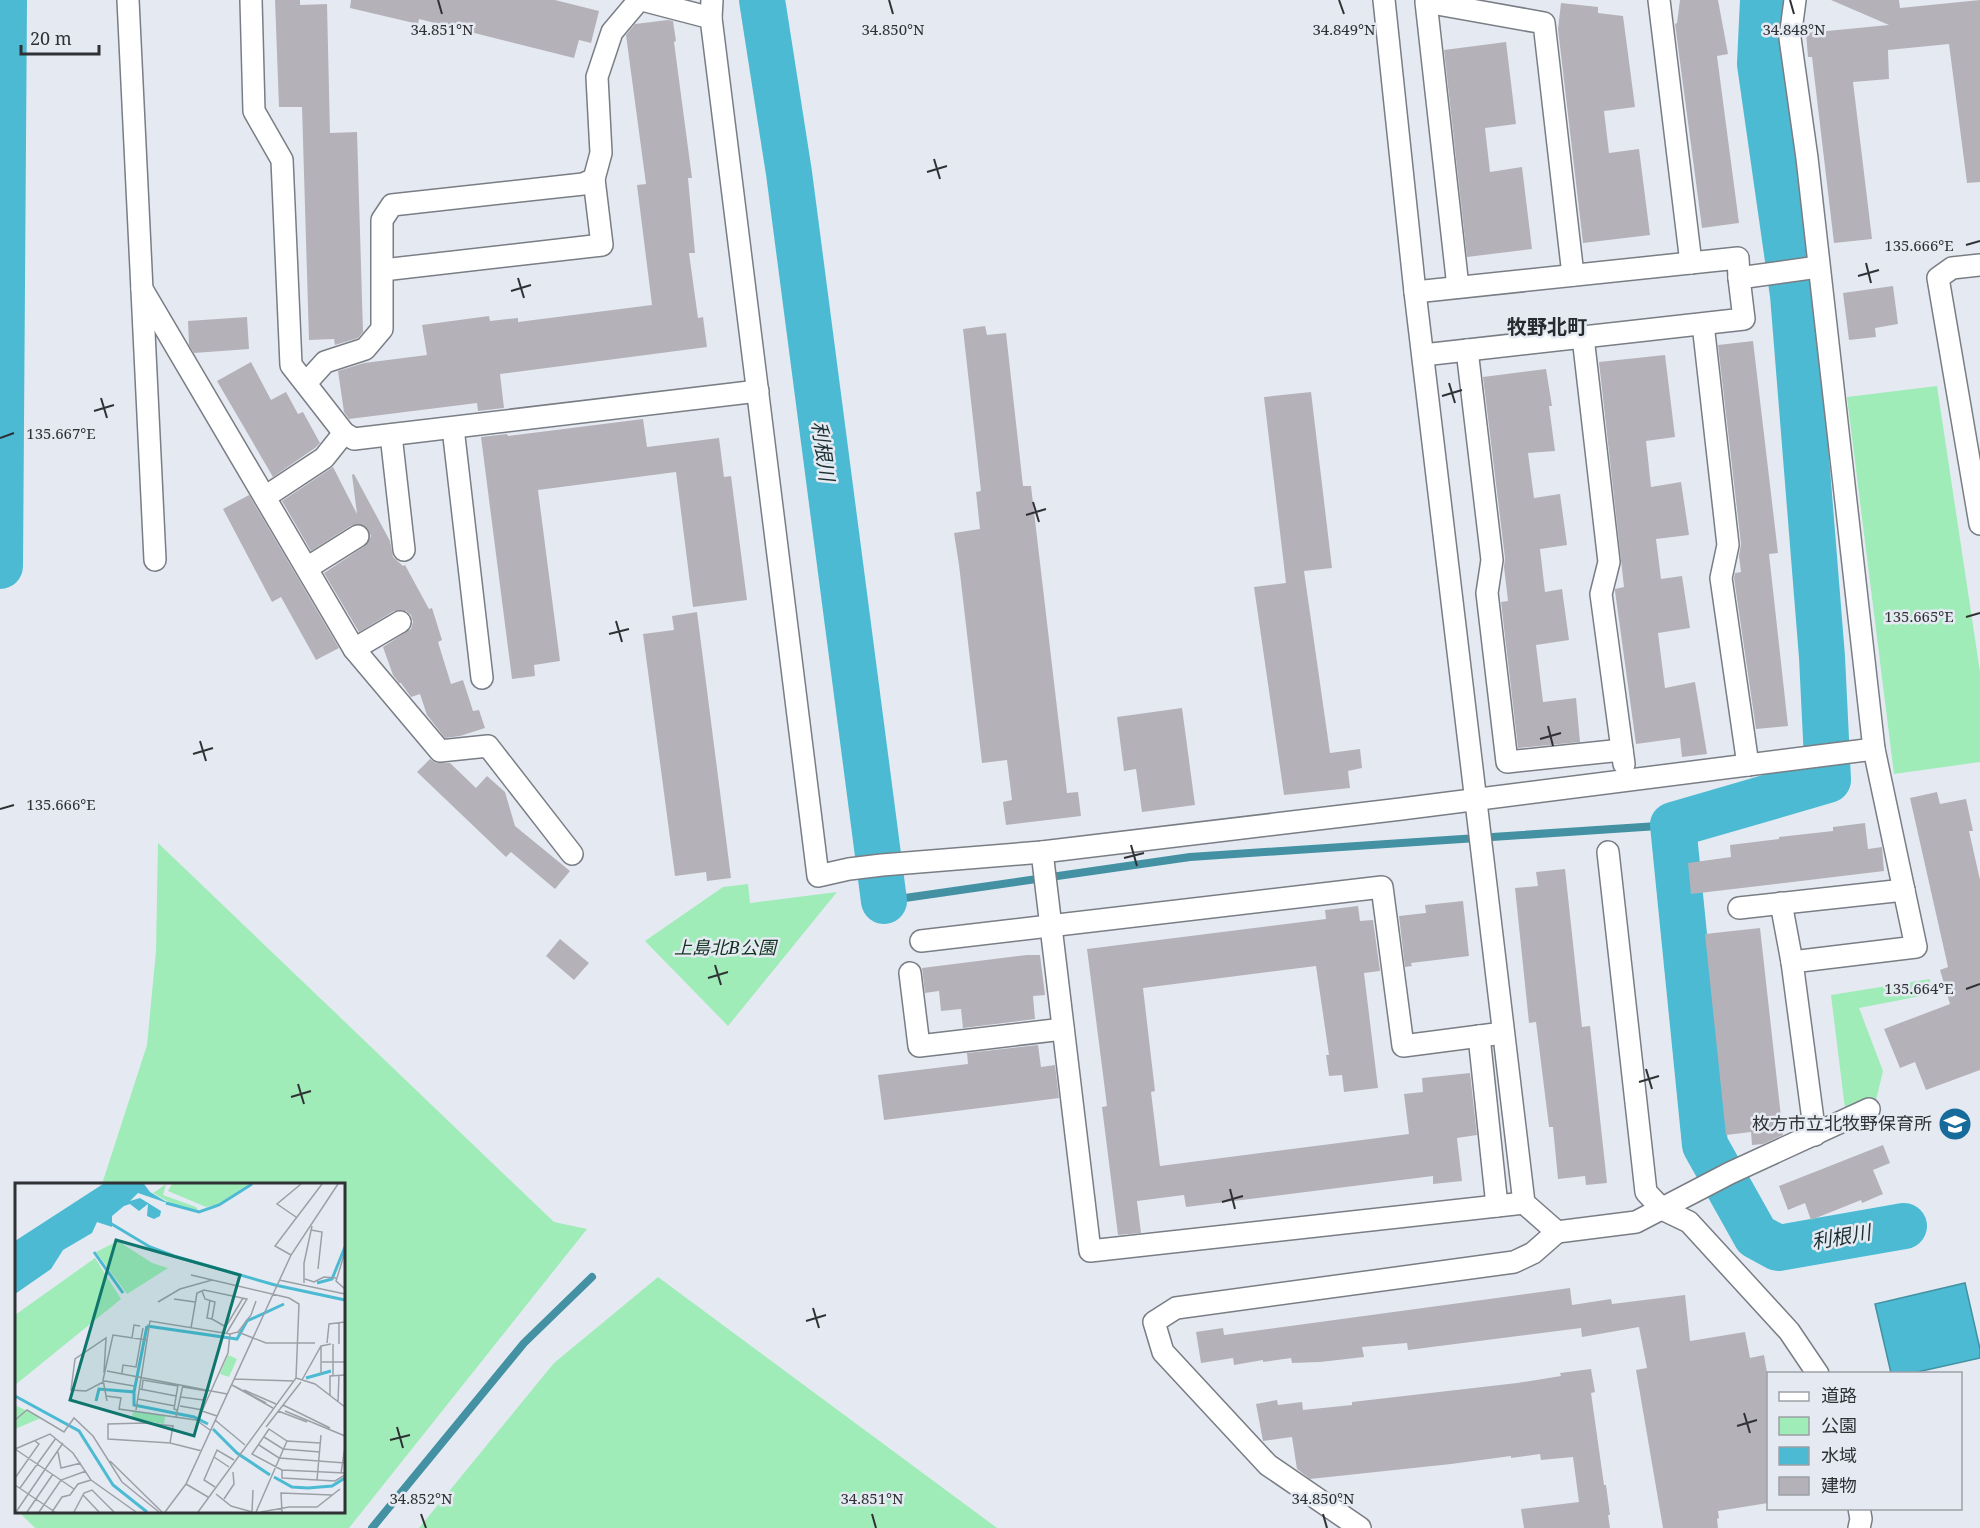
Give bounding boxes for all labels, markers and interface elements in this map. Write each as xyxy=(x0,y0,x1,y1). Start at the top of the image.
scale bar xyxy=(21,18,99,56)
text: 34.851°N xyxy=(410,19,474,39)
text: 34.850°N xyxy=(861,19,925,39)
text: 34.849°N xyxy=(1312,19,1376,39)
text: 34.848°N xyxy=(1762,19,1826,39)
text: 20 m xyxy=(30,26,72,50)
text: 135.666°E xyxy=(1884,235,1954,255)
district label: 牧野北町 xyxy=(1507,313,1587,340)
water label: 利根川 xyxy=(806,419,841,484)
text: 135.667°E xyxy=(26,423,96,443)
text: 135.665°E xyxy=(1884,606,1954,626)
text: 135.666°E xyxy=(26,794,96,814)
park label: 上島北B公園 xyxy=(674,935,779,959)
text: 135.664°E xyxy=(1884,978,1954,998)
school or university icon: 枚方市立北牧野保育所 xyxy=(1937,1106,1973,1142)
place label: 枚方市立北牧野保育所 xyxy=(1752,1111,1932,1135)
inset map xyxy=(15,1183,345,1513)
water label: 利根川 xyxy=(1809,1218,1875,1255)
legend xyxy=(1767,1372,1962,1510)
text: 道路 xyxy=(1821,1383,1857,1407)
text: 公園 xyxy=(1821,1413,1857,1437)
text: 水域 xyxy=(1821,1443,1857,1467)
text: 建物 xyxy=(1821,1473,1857,1497)
text: 34.852°N xyxy=(389,1488,453,1508)
text: 34.851°N xyxy=(840,1488,904,1508)
text: 34.850°N xyxy=(1291,1488,1355,1508)

